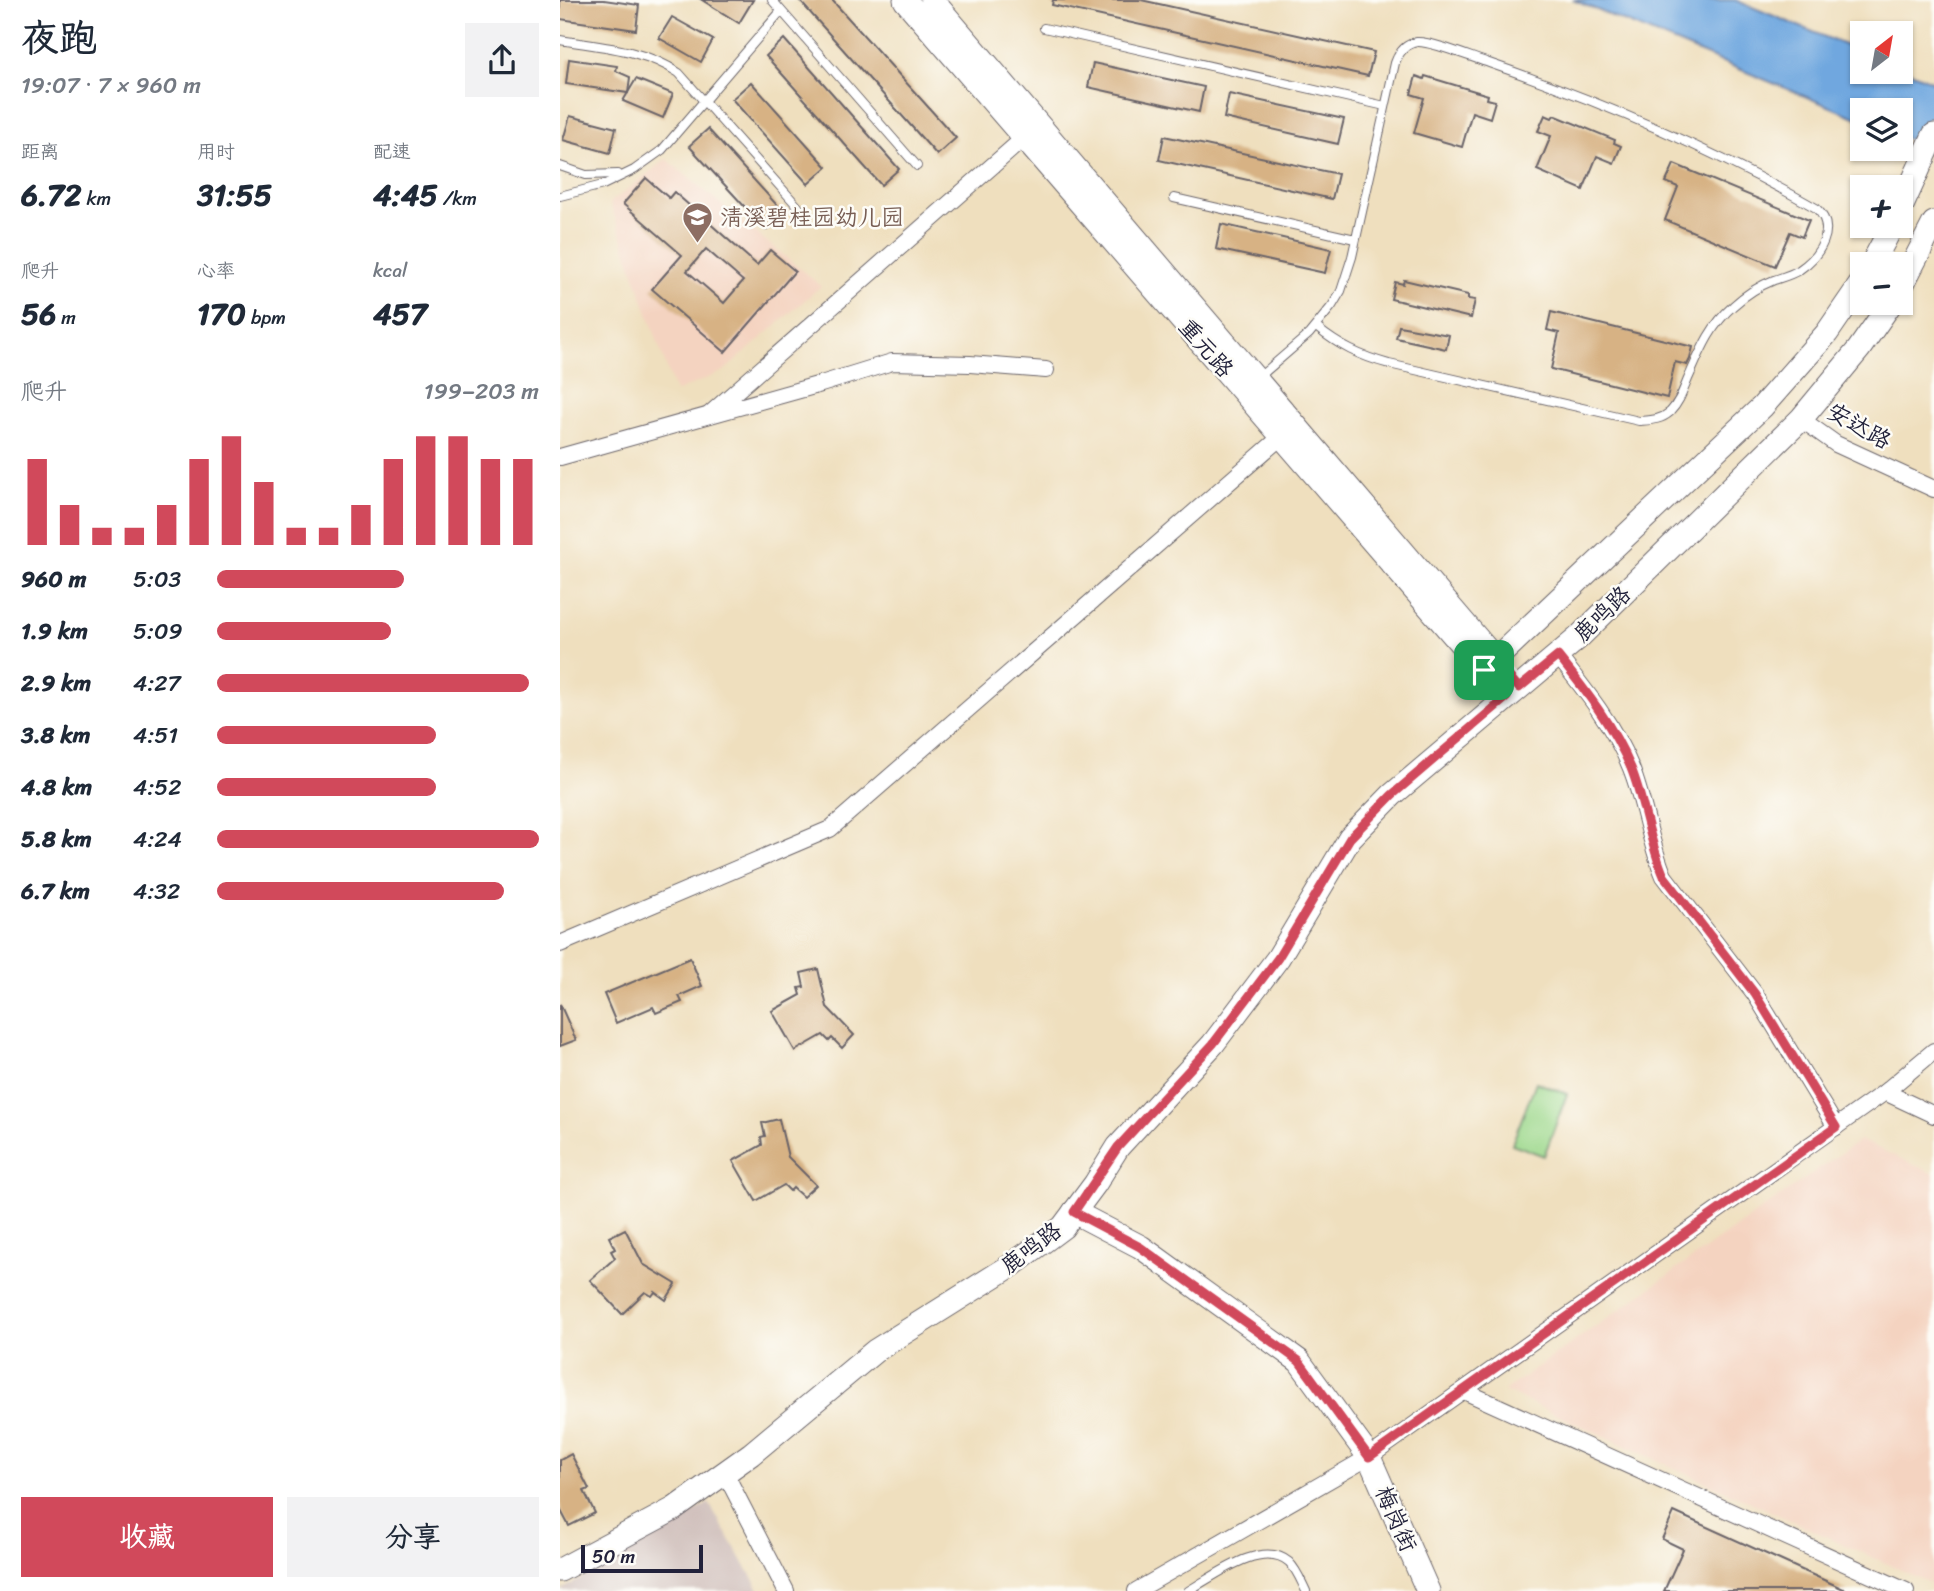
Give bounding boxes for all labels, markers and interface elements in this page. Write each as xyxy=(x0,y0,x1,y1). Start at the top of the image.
text: 夜跑 xyxy=(21,5,97,72)
north arrow xyxy=(1850,21,1913,84)
map controls xyxy=(1850,21,1913,315)
button: share xyxy=(465,23,539,97)
text: 19:07 · 7 × 960 m xyxy=(21,65,201,106)
button: layers xyxy=(1850,98,1913,161)
text: 距离 xyxy=(21,135,59,168)
text: 用时 xyxy=(197,135,235,168)
text: 配速 xyxy=(373,135,411,168)
text: 6.72 xyxy=(21,168,82,222)
text: 31:55 xyxy=(197,168,272,222)
text: 4:45 xyxy=(373,168,438,222)
button: + xyxy=(1850,175,1913,238)
text: km xyxy=(82,182,111,215)
text: /km xyxy=(438,182,477,215)
place label: 清溪碧桂园幼儿园 xyxy=(720,197,904,238)
school or university icon: 清溪碧桂园幼儿园 xyxy=(680,200,714,244)
button: − xyxy=(1850,252,1913,315)
text: 爬升 xyxy=(21,254,59,287)
text: 心率 xyxy=(197,254,235,287)
text: kcal xyxy=(373,254,408,287)
text: 56 xyxy=(21,287,56,341)
text: 170 xyxy=(197,287,246,341)
text: 457 xyxy=(373,287,427,341)
text: m xyxy=(56,301,76,334)
text: bpm xyxy=(246,301,286,334)
street label: 重元路 xyxy=(1168,309,1244,387)
text: 爬升 xyxy=(21,371,67,412)
text: 199–203 m xyxy=(424,371,539,412)
street label: 安达路 xyxy=(1819,391,1899,461)
text: 960 m xyxy=(21,559,86,600)
text: 5:03 xyxy=(133,559,181,600)
street label: 鹿鸣路 xyxy=(1563,575,1641,653)
text: 1.9 km xyxy=(21,611,88,652)
text: 5:09 xyxy=(133,611,183,652)
pin xyxy=(1454,640,1514,700)
icon: arrive xyxy=(1465,651,1503,689)
text: 2.9 km xyxy=(21,663,91,704)
text: 4:27 xyxy=(133,663,181,704)
text: 3.8 km xyxy=(21,715,90,756)
text: 4:51 xyxy=(133,715,178,756)
text: 4.8 km xyxy=(21,767,92,808)
text: 4:52 xyxy=(133,767,182,808)
text: 5.8 km xyxy=(21,819,92,860)
text: 4:24 xyxy=(133,819,182,860)
text: 6.7 km xyxy=(21,871,90,912)
text: 4:32 xyxy=(133,871,180,912)
street label: 鹿鸣路 xyxy=(991,1211,1071,1285)
street label: 梅岗街 xyxy=(1363,1479,1429,1559)
button: 收藏 xyxy=(21,1497,273,1577)
button: 分享 xyxy=(287,1497,539,1577)
text: 50 m xyxy=(592,1540,635,1573)
scale bar xyxy=(581,1542,704,1574)

